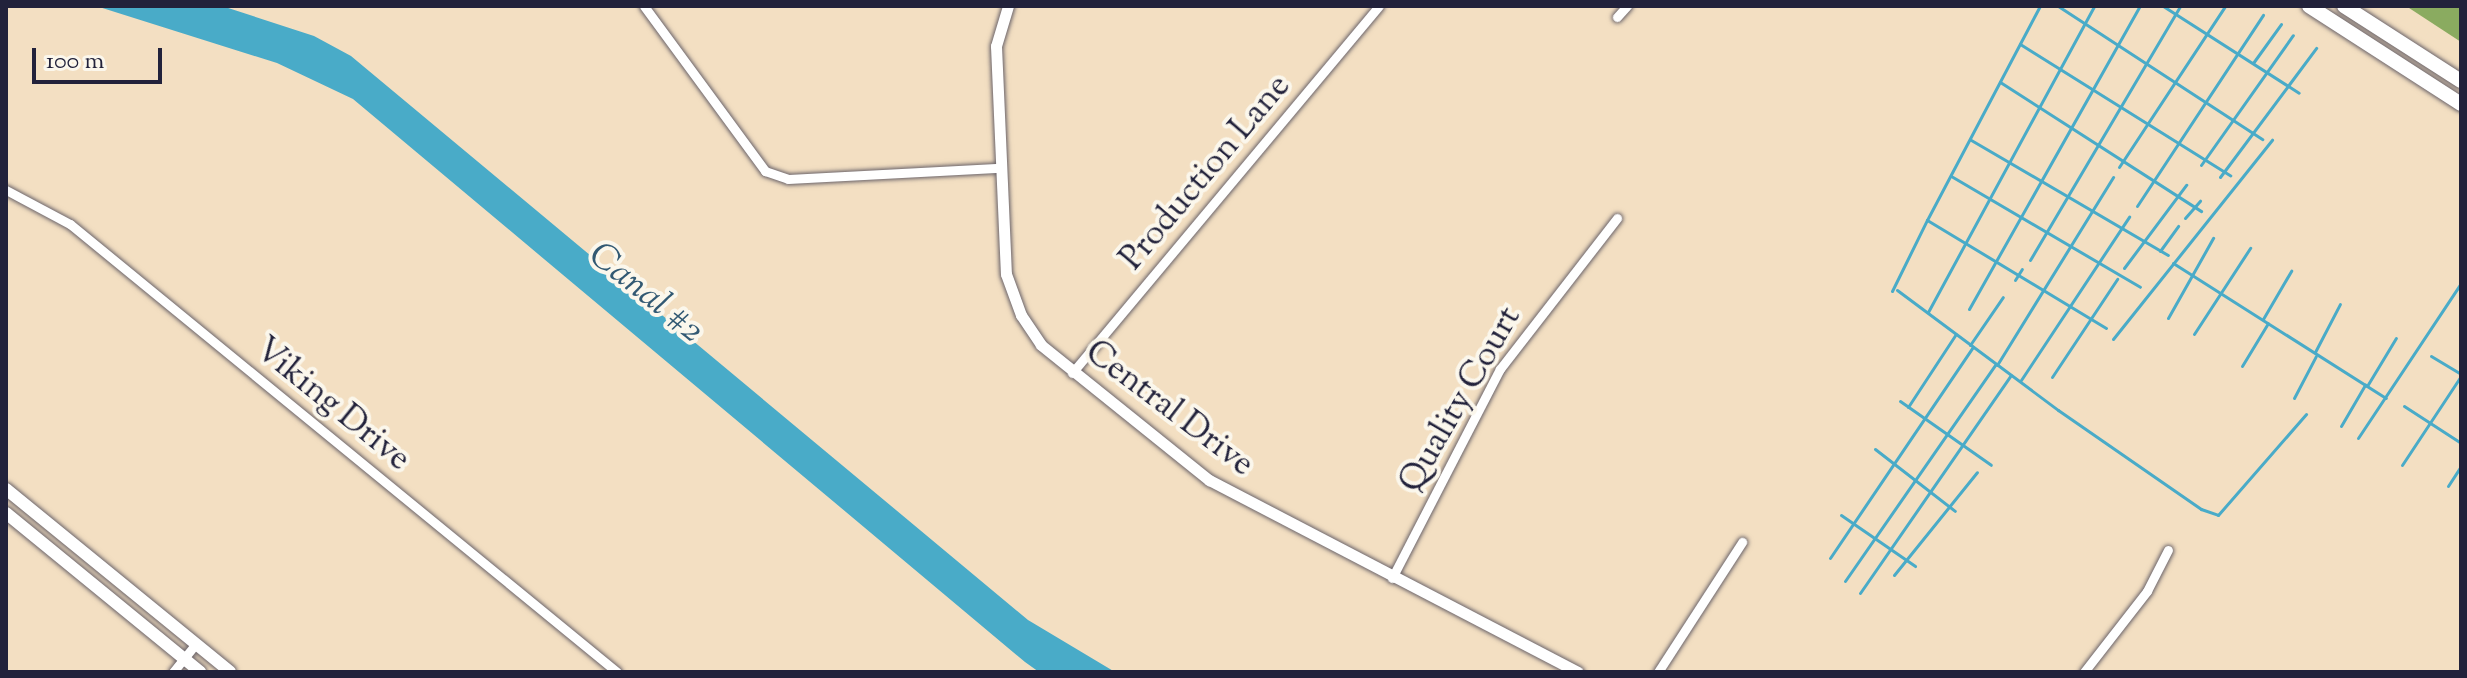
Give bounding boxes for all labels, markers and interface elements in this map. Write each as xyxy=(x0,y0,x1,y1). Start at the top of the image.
scale bar xyxy=(36,32,166,82)
text: 100 m xyxy=(46,45,104,79)
street label: Production Lane xyxy=(1112,67,1300,279)
water label: Canal #2 xyxy=(579,235,711,353)
street label: Quality Court xyxy=(1391,300,1531,500)
street label: Viking Drive xyxy=(246,330,418,480)
street label: Central Drive xyxy=(1077,332,1261,486)

